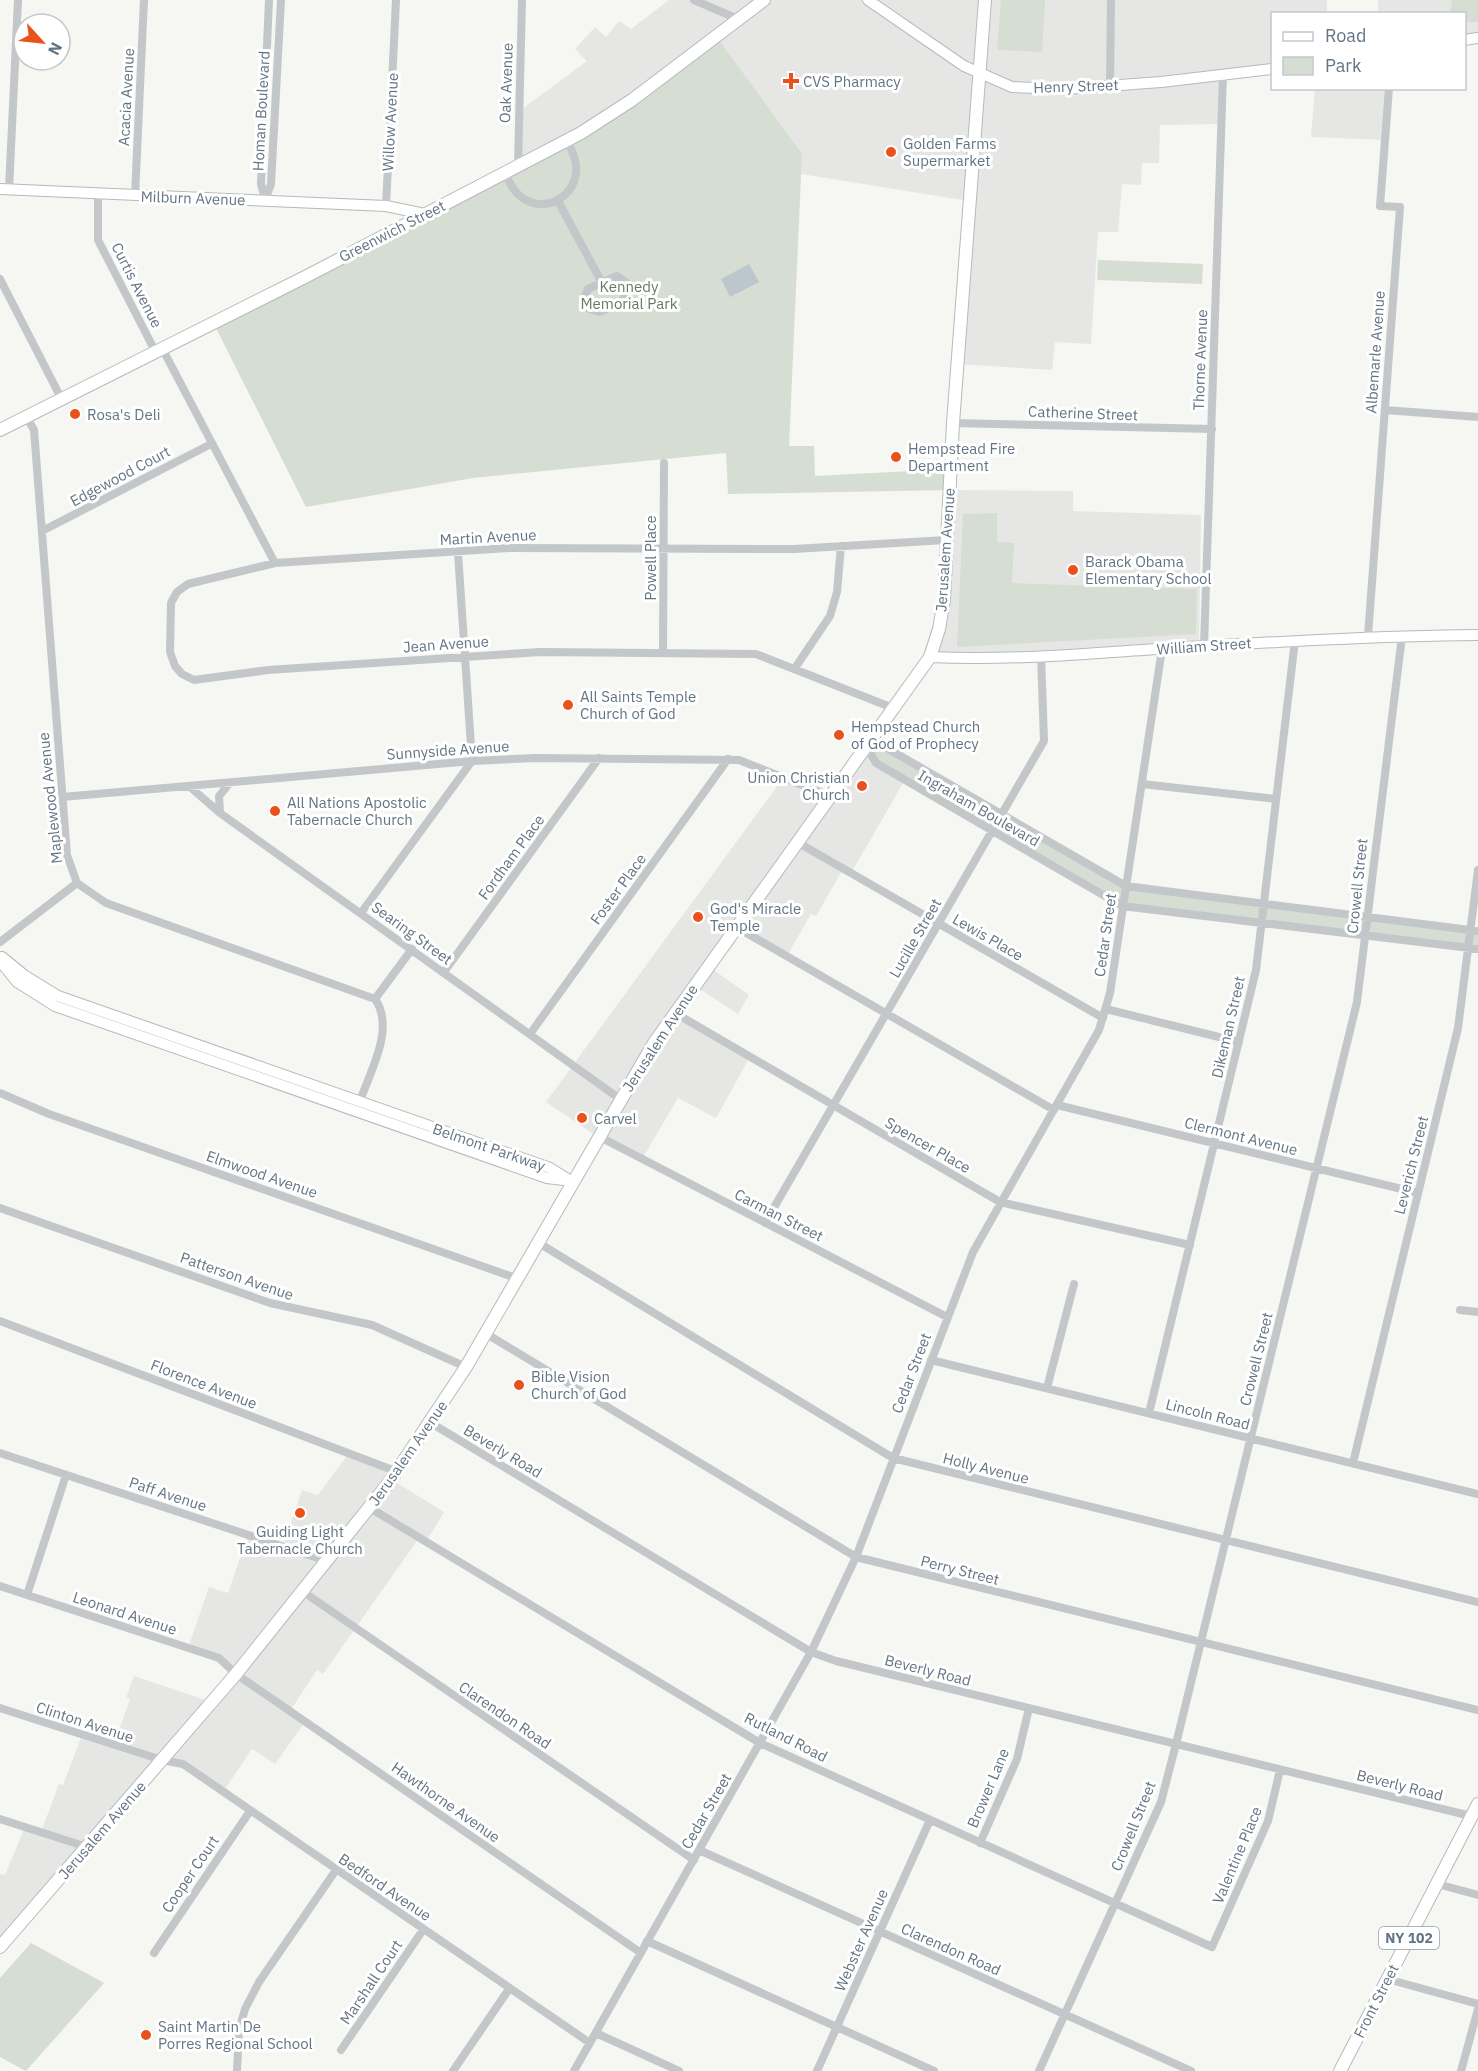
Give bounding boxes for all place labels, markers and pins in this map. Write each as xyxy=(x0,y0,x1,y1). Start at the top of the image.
place label: CVS Pharmacy xyxy=(803,72,901,91)
marker: CVS Pharmacy xyxy=(784,74,798,88)
place label: Golden Farms Supermarket xyxy=(903,134,997,170)
marker: Golden Farms Supermarket xyxy=(884,145,898,159)
place label: Rosa's Deli xyxy=(87,405,160,424)
marker: Rosa's Deli xyxy=(68,407,82,421)
place label: Hempstead Fire Department xyxy=(908,439,1015,475)
marker: Hempstead Fire Department xyxy=(889,450,903,464)
place label: Barack Obama Elementary School xyxy=(1085,552,1212,588)
marker: Barack Obama Elementary School xyxy=(1066,563,1080,577)
place label: All Saints Temple Church of God xyxy=(580,687,696,723)
marker: All Saints Temple Church of God xyxy=(561,698,575,712)
place label: Hempstead Church of God of Prophecy xyxy=(851,717,980,753)
marker: Hempstead Church of God of Prophecy xyxy=(832,728,846,742)
place label: Union Christian Church xyxy=(747,768,850,804)
marker: Union Christian Church xyxy=(855,779,869,793)
place label: All Nations Apostolic Tabernacle Church xyxy=(287,793,427,829)
marker: All Nations Apostolic Tabernacle Church xyxy=(268,804,282,818)
place label: God's Miracle Temple xyxy=(710,899,801,935)
marker: God's Miracle Temple xyxy=(691,910,705,924)
place label: Carvel xyxy=(594,1109,637,1128)
marker: Carvel xyxy=(575,1111,589,1125)
place label: Bible Vision Church of God xyxy=(531,1367,627,1403)
marker: Bible Vision Church of God xyxy=(512,1378,526,1392)
marker: Guiding Light Tabernacle Church xyxy=(293,1506,307,1520)
place label: Guiding Light Tabernacle Church xyxy=(237,1522,363,1558)
place label: Saint Martin De Porres Regional School xyxy=(158,2017,313,2053)
marker: Saint Martin De Porres Regional School xyxy=(139,2028,153,2042)

